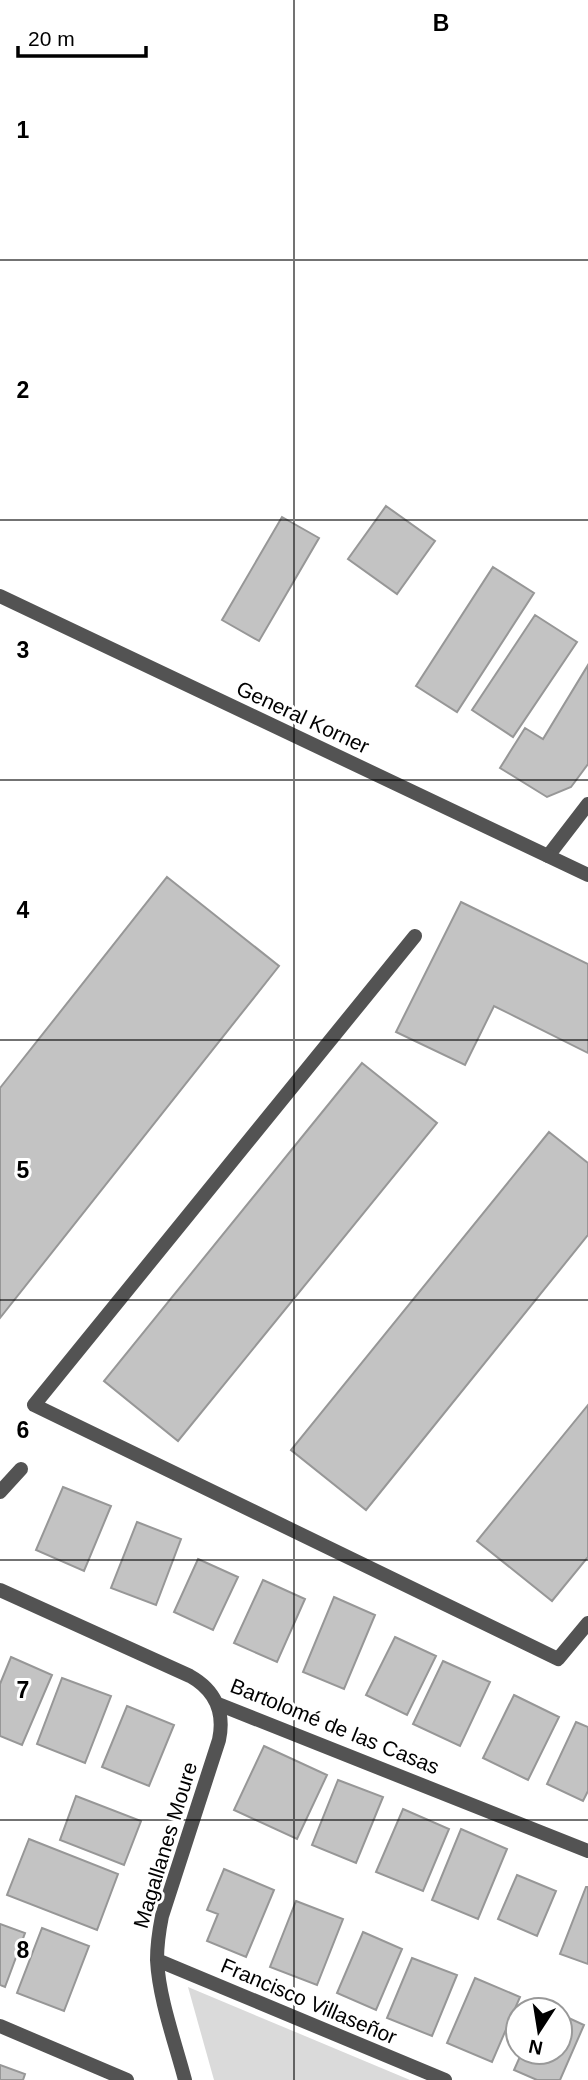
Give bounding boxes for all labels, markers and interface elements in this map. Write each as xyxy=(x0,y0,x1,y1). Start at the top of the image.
text: B xyxy=(433,10,449,36)
scale bar xyxy=(18,14,145,58)
text: 20 m xyxy=(28,27,75,50)
text: 1 xyxy=(17,117,30,143)
text: 2 xyxy=(17,377,29,403)
text: 3 xyxy=(17,637,29,663)
street label: General Korner xyxy=(233,676,373,758)
text: 4 xyxy=(17,897,30,923)
text: 5 xyxy=(17,1157,30,1183)
text: 6 xyxy=(17,1417,29,1443)
street label: Bartolomé de las Casas xyxy=(227,1674,443,1778)
text: 7 xyxy=(17,1677,29,1703)
street label: Magallanes Moure xyxy=(129,1759,201,1931)
text: 8 xyxy=(17,1937,30,1963)
street label: Francisco Villaseñor xyxy=(218,1954,400,2048)
north arrow xyxy=(504,1996,574,2066)
text: N xyxy=(527,2035,544,2059)

